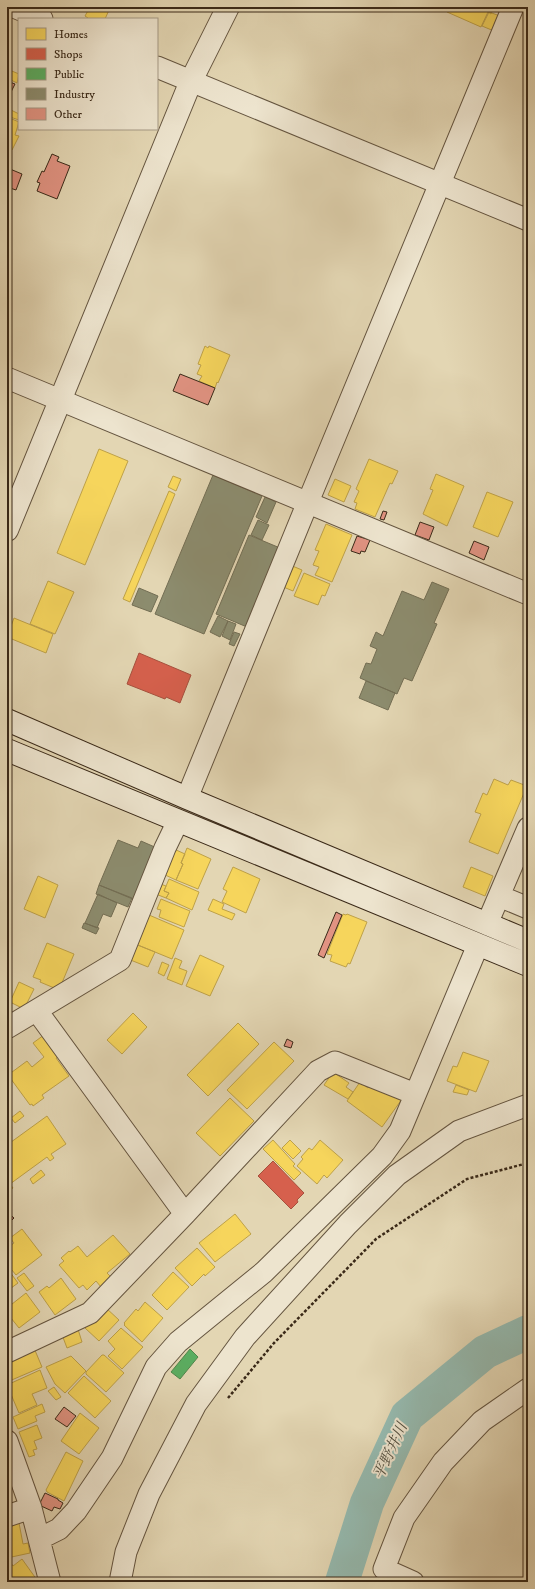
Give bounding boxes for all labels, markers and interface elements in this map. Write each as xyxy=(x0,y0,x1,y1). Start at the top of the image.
legend xyxy=(18,18,158,130)
text: Homes xyxy=(54,27,88,42)
text: Shops xyxy=(54,47,82,62)
text: Public xyxy=(54,67,84,82)
text: Industry xyxy=(54,87,95,102)
text: Other xyxy=(54,107,83,122)
water label: 平野井川 xyxy=(369,1418,413,1482)

